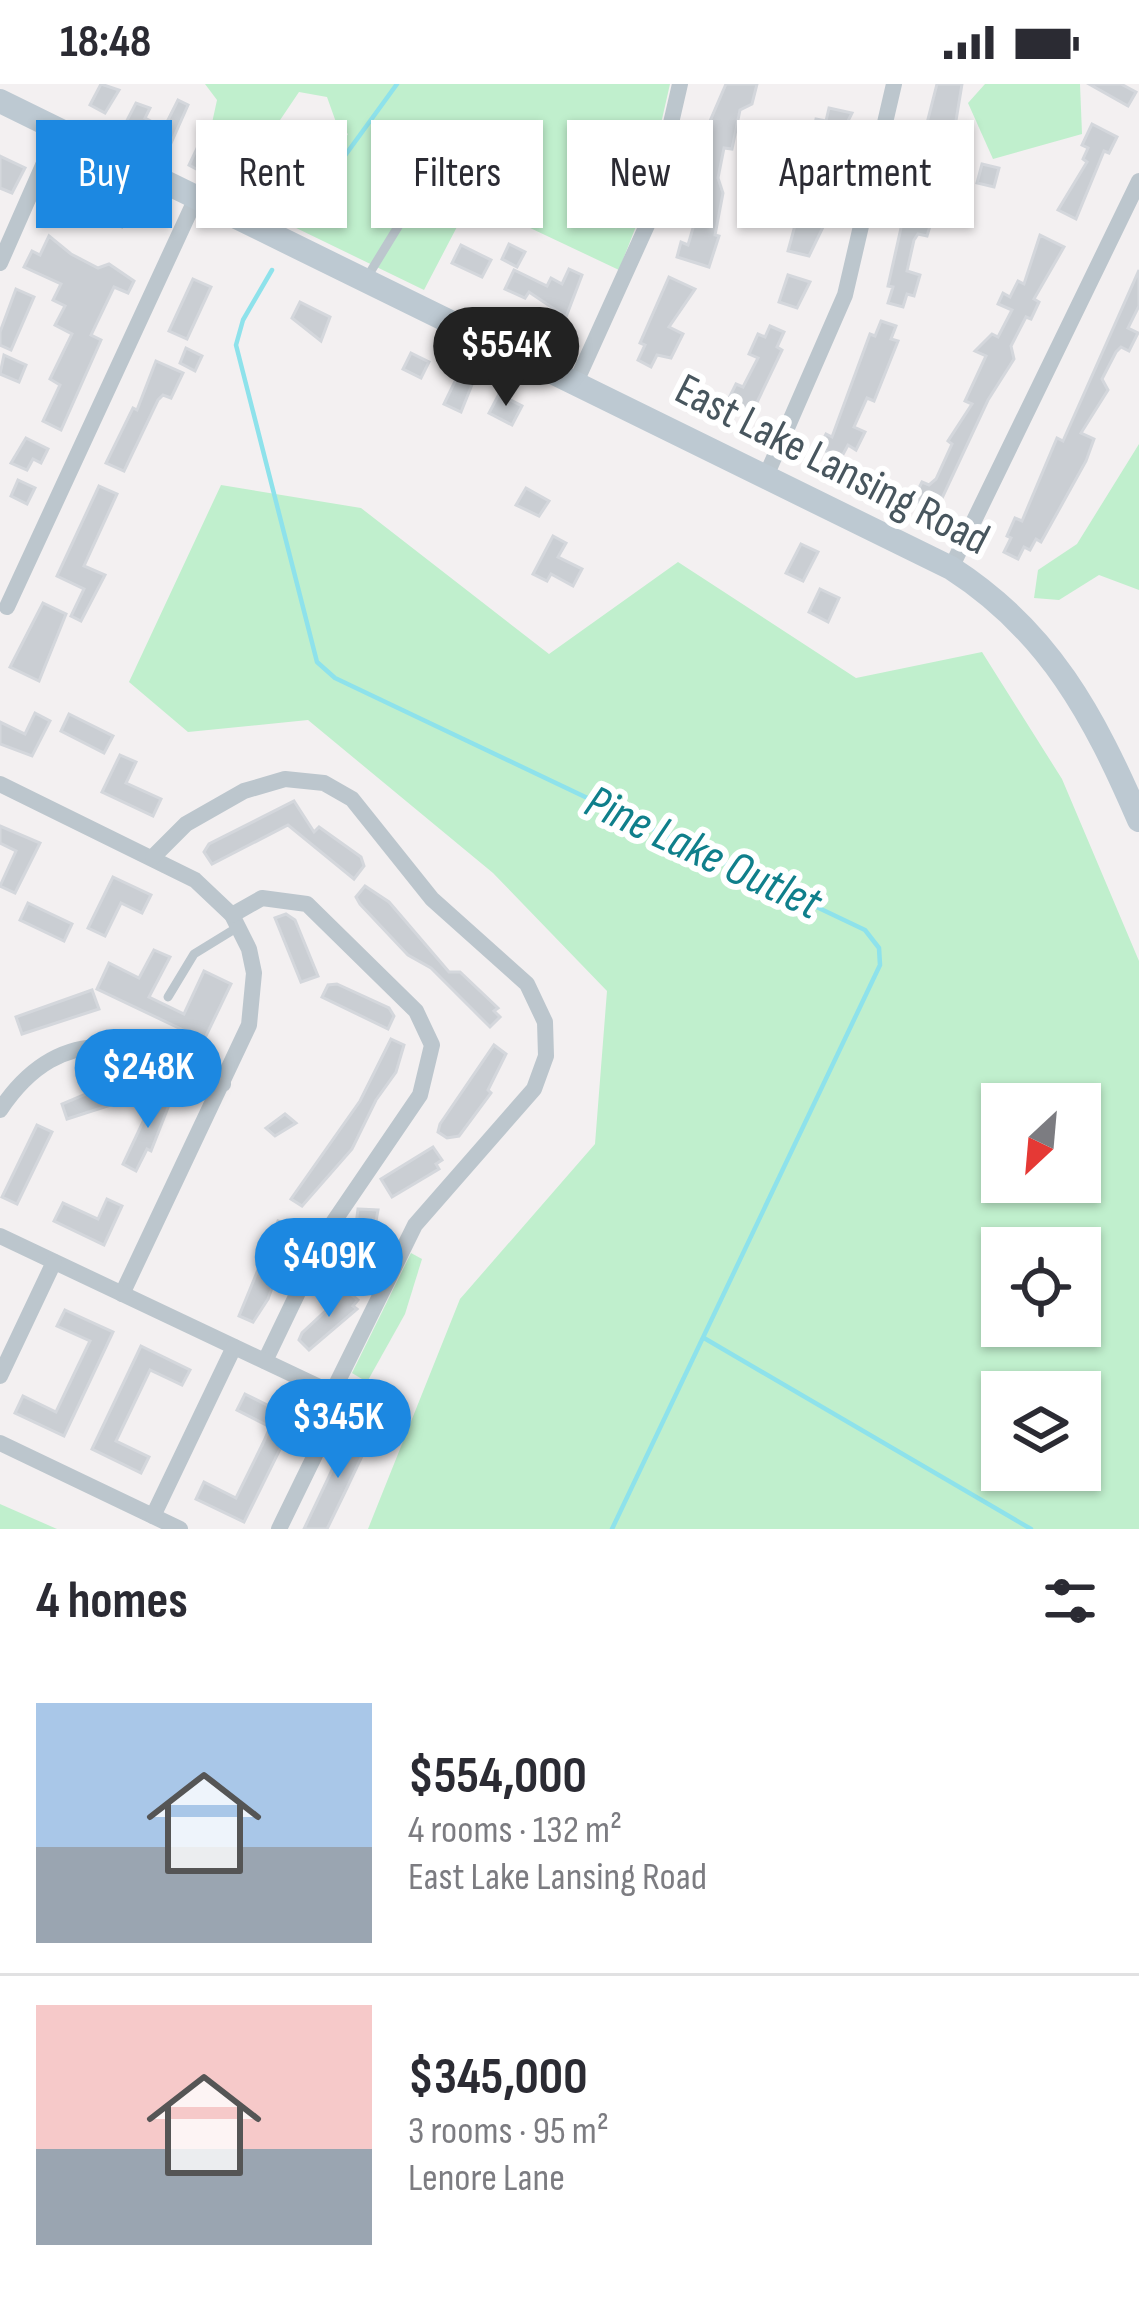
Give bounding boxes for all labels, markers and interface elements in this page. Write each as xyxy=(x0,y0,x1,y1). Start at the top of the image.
text: 18:48 xyxy=(60,15,151,70)
chip: Buy xyxy=(36,120,172,228)
chip: Rent xyxy=(196,120,347,228)
chip: Filters xyxy=(371,120,543,228)
chip: New xyxy=(567,120,713,228)
chip: Apartment xyxy=(737,120,974,228)
pin: $554K xyxy=(422,307,590,409)
text: $554K xyxy=(460,322,552,369)
street label: East Lake Lansing Road xyxy=(666,362,998,568)
water label: Pine Lake Outlet xyxy=(576,774,831,933)
pin: $248K xyxy=(64,1029,232,1131)
text: $248K xyxy=(102,1044,194,1091)
north arrow xyxy=(981,1083,1101,1203)
map controls xyxy=(981,1083,1101,1491)
pin: $409K xyxy=(245,1218,413,1320)
button: locate xyxy=(981,1227,1101,1347)
text: $409K xyxy=(282,1233,376,1280)
button: layers xyxy=(981,1371,1101,1491)
pin: $345K xyxy=(254,1379,422,1481)
text: $345K xyxy=(292,1394,384,1441)
icon: filters xyxy=(1037,1568,1103,1634)
text: 4 homes xyxy=(36,1571,188,1632)
text: $554,000 xyxy=(408,1746,587,1807)
icon: home xyxy=(132,1751,276,1895)
text: 4 rooms · 132 m² xyxy=(408,1807,622,1854)
text: East Lake Lansing Road xyxy=(408,1854,707,1901)
text: $345,000 xyxy=(408,2047,587,2108)
icon: home xyxy=(132,2053,276,2197)
text: 3 rooms · 95 m² xyxy=(408,2108,609,2155)
text: Lenore Lane xyxy=(408,2155,565,2202)

